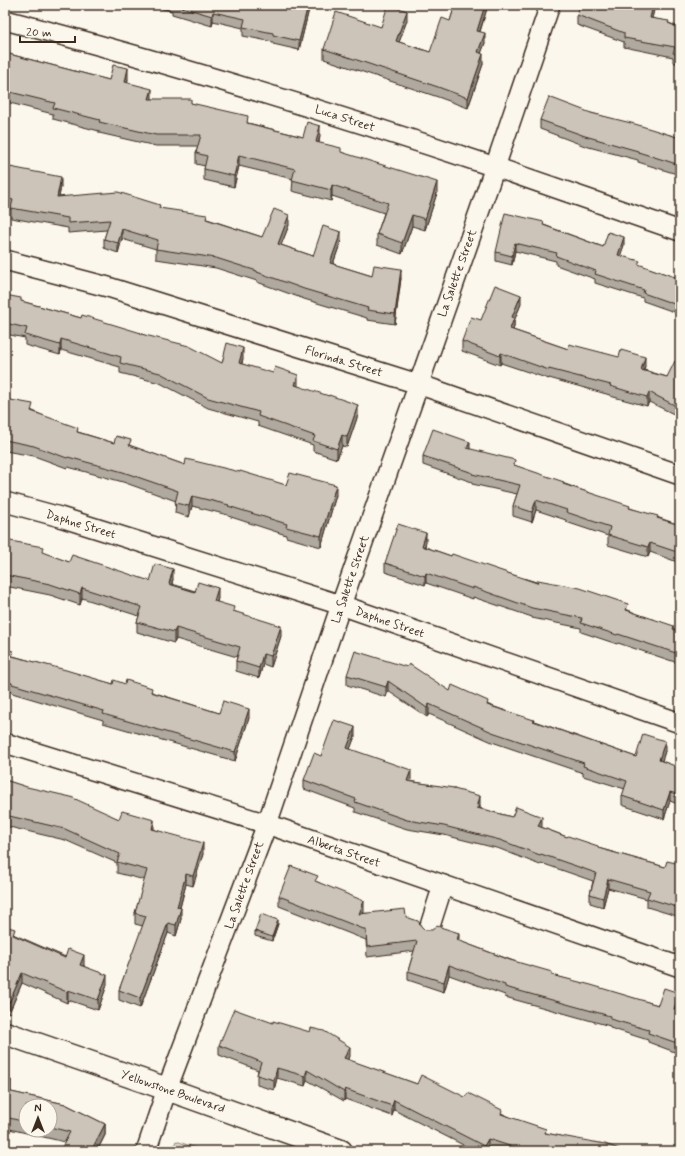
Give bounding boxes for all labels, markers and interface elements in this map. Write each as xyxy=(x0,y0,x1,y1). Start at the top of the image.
scale bar xyxy=(20,18,75,44)
text: 20 m xyxy=(26,25,52,41)
street label: Luca Street xyxy=(313,102,377,136)
street label: La Salette Street xyxy=(435,227,481,319)
street label: Florinda Street xyxy=(303,343,385,381)
street label: Daphne Street xyxy=(44,507,118,543)
street label: La Salette Street xyxy=(328,533,374,626)
street label: Daphne Street xyxy=(353,604,427,642)
street label: Alberta Street xyxy=(305,832,383,872)
street label: La Salette Street xyxy=(222,839,268,931)
street label: Yellowstone Boulevard xyxy=(118,1067,227,1117)
north arrow xyxy=(18,1098,58,1138)
text: N xyxy=(34,1102,42,1116)

